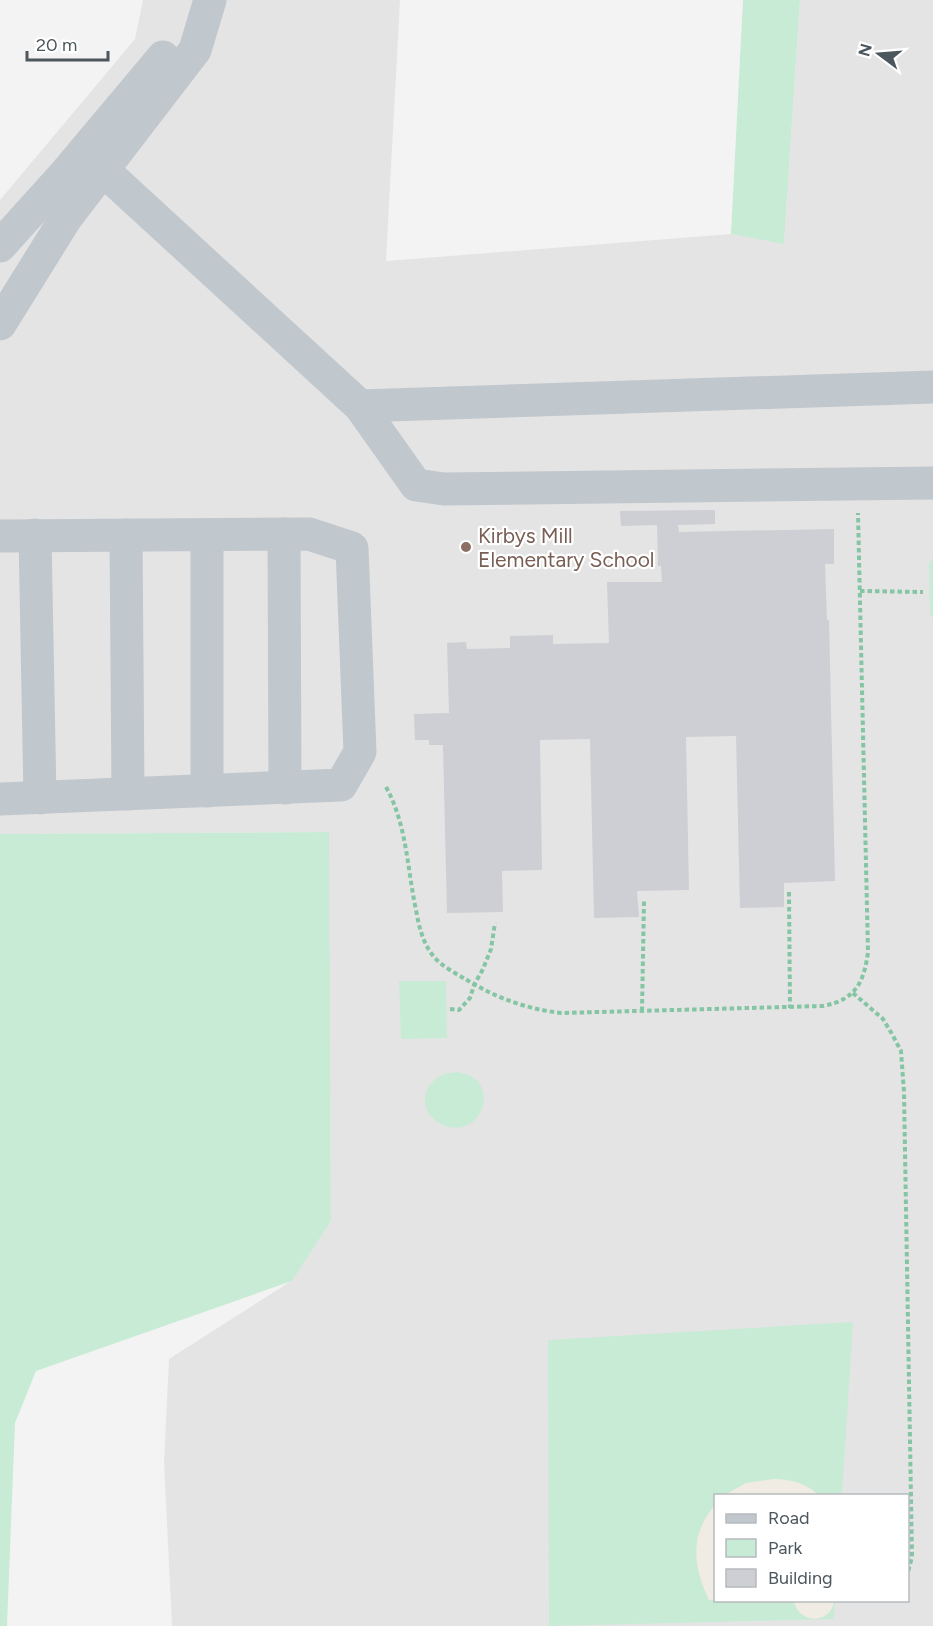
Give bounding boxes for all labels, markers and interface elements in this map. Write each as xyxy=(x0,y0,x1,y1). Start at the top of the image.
scale bar xyxy=(27,24,108,62)
north arrow xyxy=(849,24,909,84)
text: 20 m xyxy=(36,34,77,56)
text: N xyxy=(854,41,876,59)
place label: Kirbys Mill Elementary School xyxy=(478,523,654,572)
marker: Kirbys Mill Elementary School xyxy=(459,540,473,554)
legend xyxy=(714,1494,909,1602)
text: Road xyxy=(768,1507,809,1529)
text: Park xyxy=(768,1537,803,1559)
text: Building xyxy=(768,1567,833,1589)

